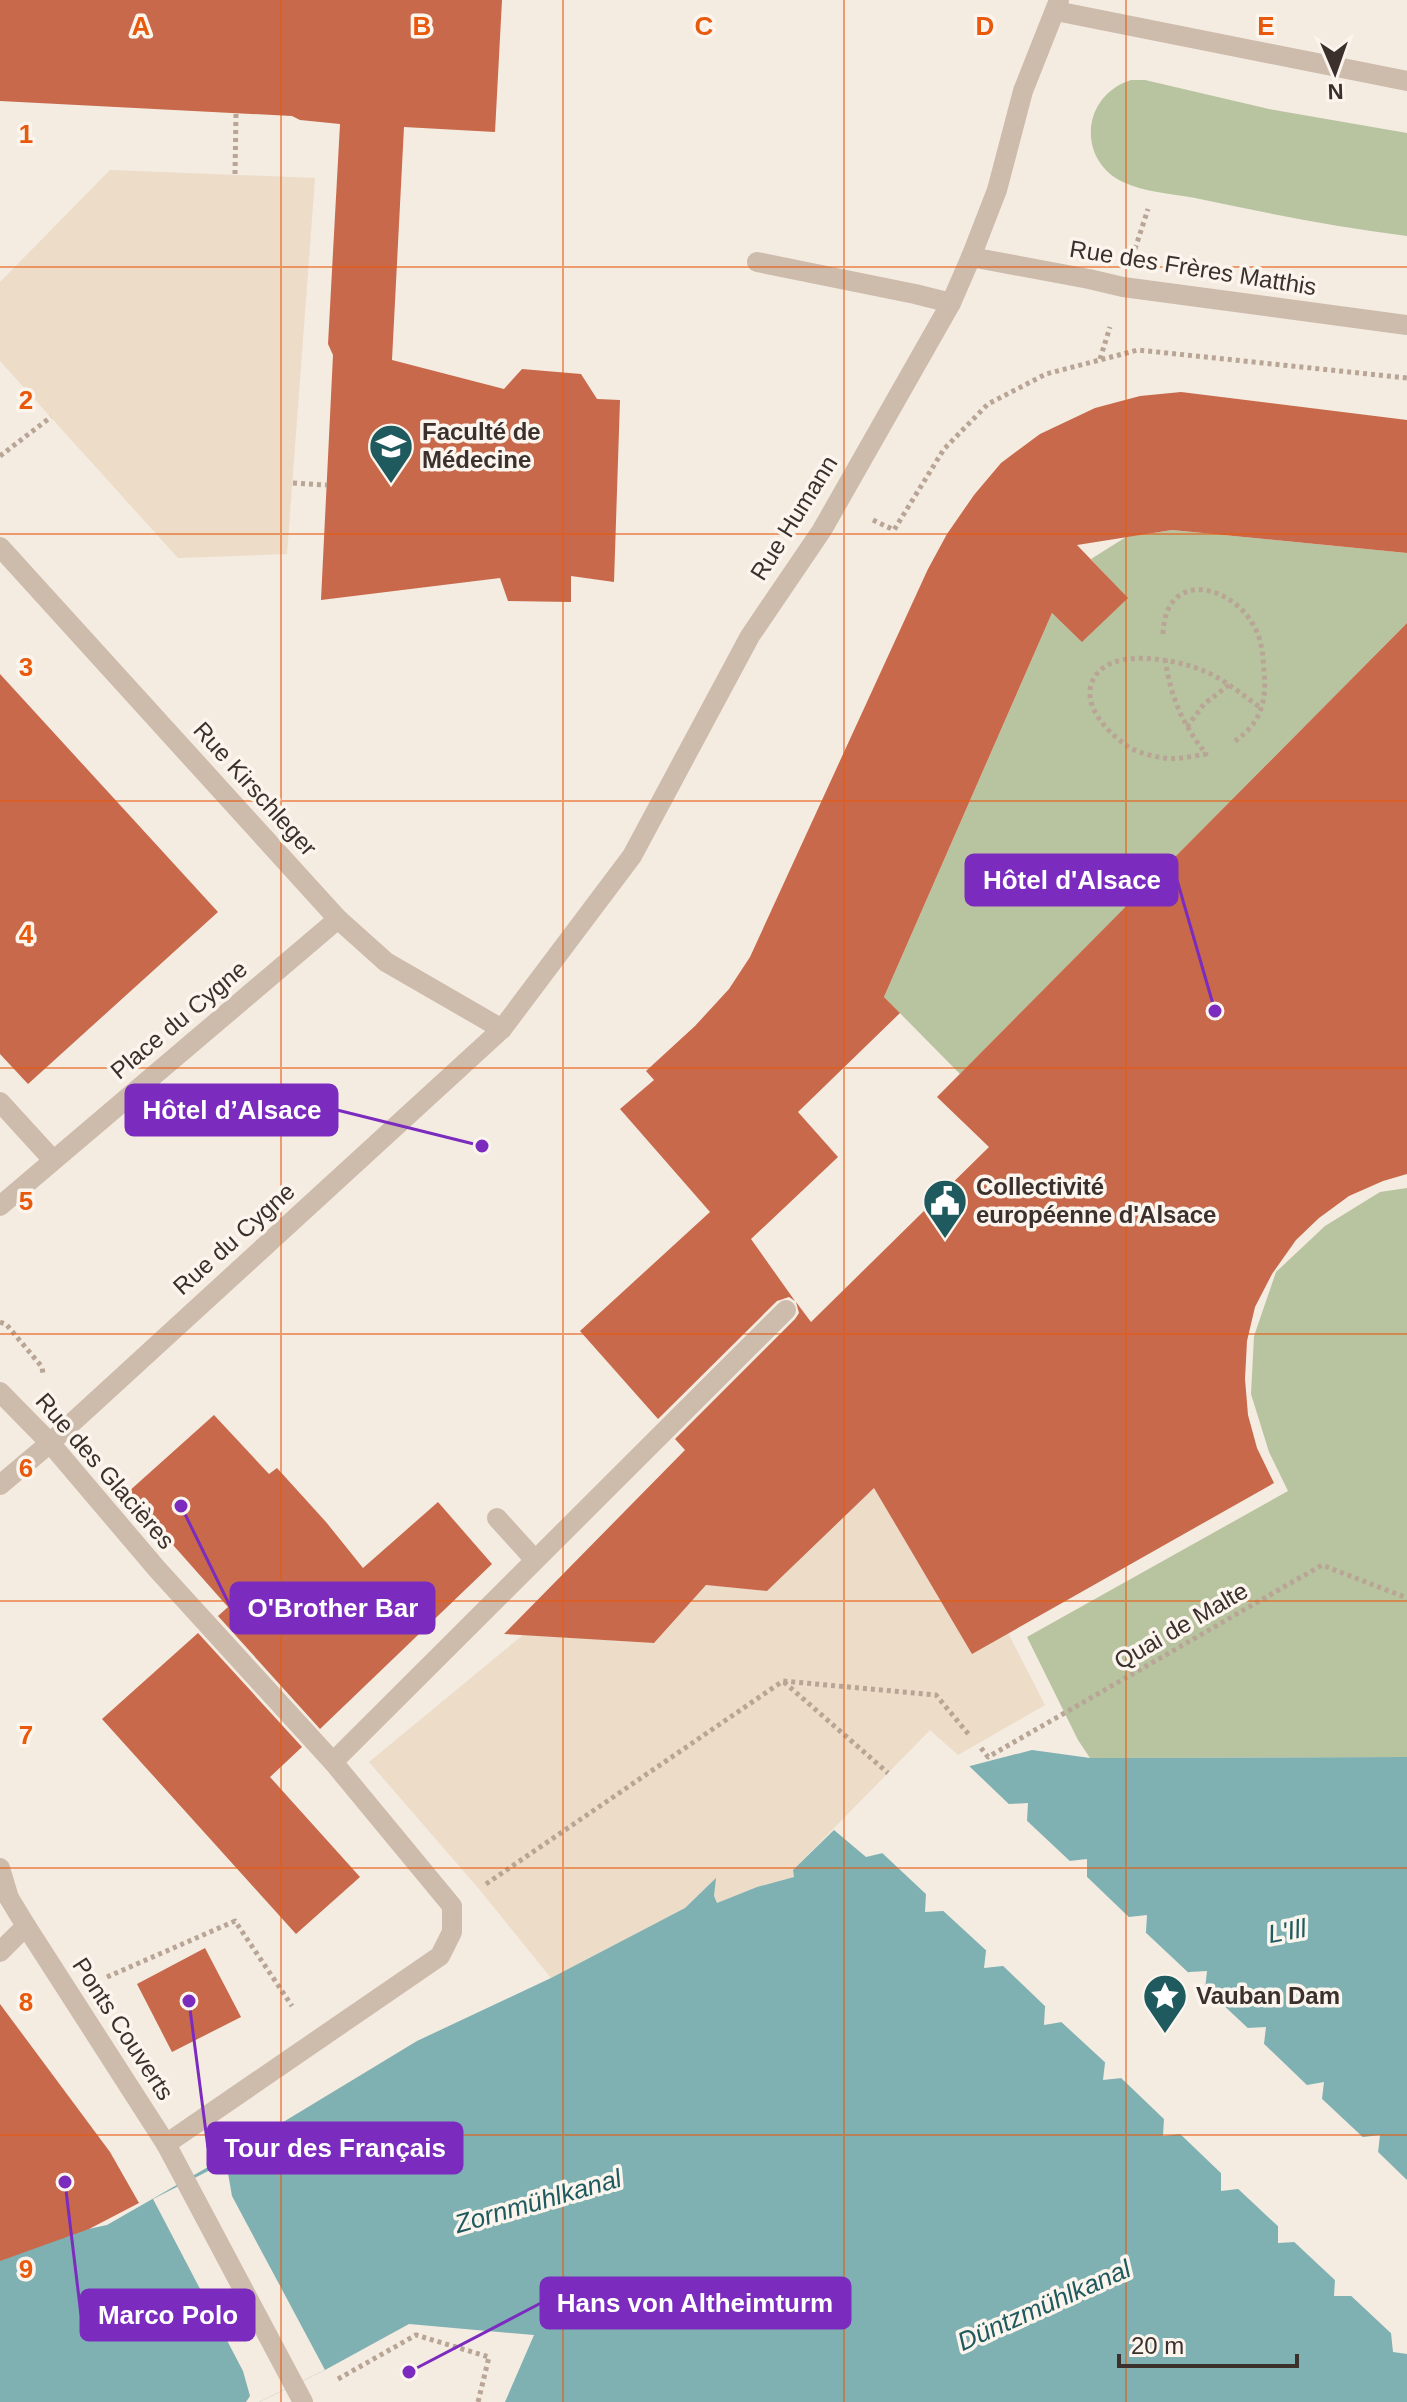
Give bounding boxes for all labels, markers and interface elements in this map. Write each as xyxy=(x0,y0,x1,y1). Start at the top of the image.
text: A xyxy=(132,11,151,41)
text: B xyxy=(413,11,431,41)
text: C xyxy=(695,11,714,41)
text: D xyxy=(976,11,994,41)
text: E xyxy=(1257,11,1275,41)
north arrow xyxy=(1295,32,1375,112)
text: N xyxy=(1327,79,1344,104)
text: 1 xyxy=(19,119,33,149)
street label: Rue des Frères Matthis xyxy=(1068,235,1318,300)
text: 2 xyxy=(19,385,33,415)
place label: Faculté de Médecine xyxy=(422,418,541,473)
school or university icon: Faculté de Médecine xyxy=(367,422,415,485)
street label: Rue Humann xyxy=(745,451,842,585)
text: 3 xyxy=(19,652,33,682)
street label: Rue Kirschleger xyxy=(188,716,323,861)
callout: Hôtel d'Alsace xyxy=(966,855,1177,905)
text: Hôtel d'Alsace xyxy=(983,865,1161,895)
text: 4 xyxy=(19,919,34,949)
street label: Place du Cygne xyxy=(105,955,252,1084)
callout: Hôtel d’Alsace xyxy=(126,1085,337,1135)
text: Hôtel d’Alsace xyxy=(142,1095,322,1125)
place label: Collectivité européenne d'Alsace xyxy=(976,1173,1216,1228)
street label: Rue du Cygne xyxy=(168,1177,300,1300)
public building icon: Collectivité européenne d'Alsace xyxy=(921,1177,969,1240)
text: 5 xyxy=(19,1186,33,1216)
street label: Rue des Glacières xyxy=(30,1387,180,1554)
text: 6 xyxy=(19,1453,33,1483)
street label: Quai de Malte xyxy=(1109,1577,1252,1675)
callout: O'Brother Bar xyxy=(231,1583,434,1633)
text: O'Brother Bar xyxy=(248,1593,418,1623)
text: 7 xyxy=(19,1720,33,1750)
water label: L'Ill xyxy=(1266,1913,1310,1949)
street label: Ponts Couverts xyxy=(67,1953,179,2105)
place icon: Vauban Dam xyxy=(1141,1972,1189,2035)
place label: Vauban Dam xyxy=(1196,1982,1340,2009)
text: 8 xyxy=(19,1987,33,2017)
callout: Tour des Français xyxy=(208,2123,462,2173)
text: Tour des Français xyxy=(224,2133,446,2163)
water label: Zornmühlkanal xyxy=(450,2163,626,2239)
water label: Düntzmühlkanal xyxy=(953,2253,1136,2357)
text: 9 xyxy=(19,2254,33,2284)
callout: Hans von Altheimturm xyxy=(541,2278,850,2328)
text: Hans von Altheimturm xyxy=(557,2288,833,2318)
callout: Marco Polo xyxy=(81,2290,254,2340)
text: Marco Polo xyxy=(98,2300,238,2330)
scale bar xyxy=(1119,2318,1297,2368)
text: 20 m xyxy=(1131,2332,1184,2359)

